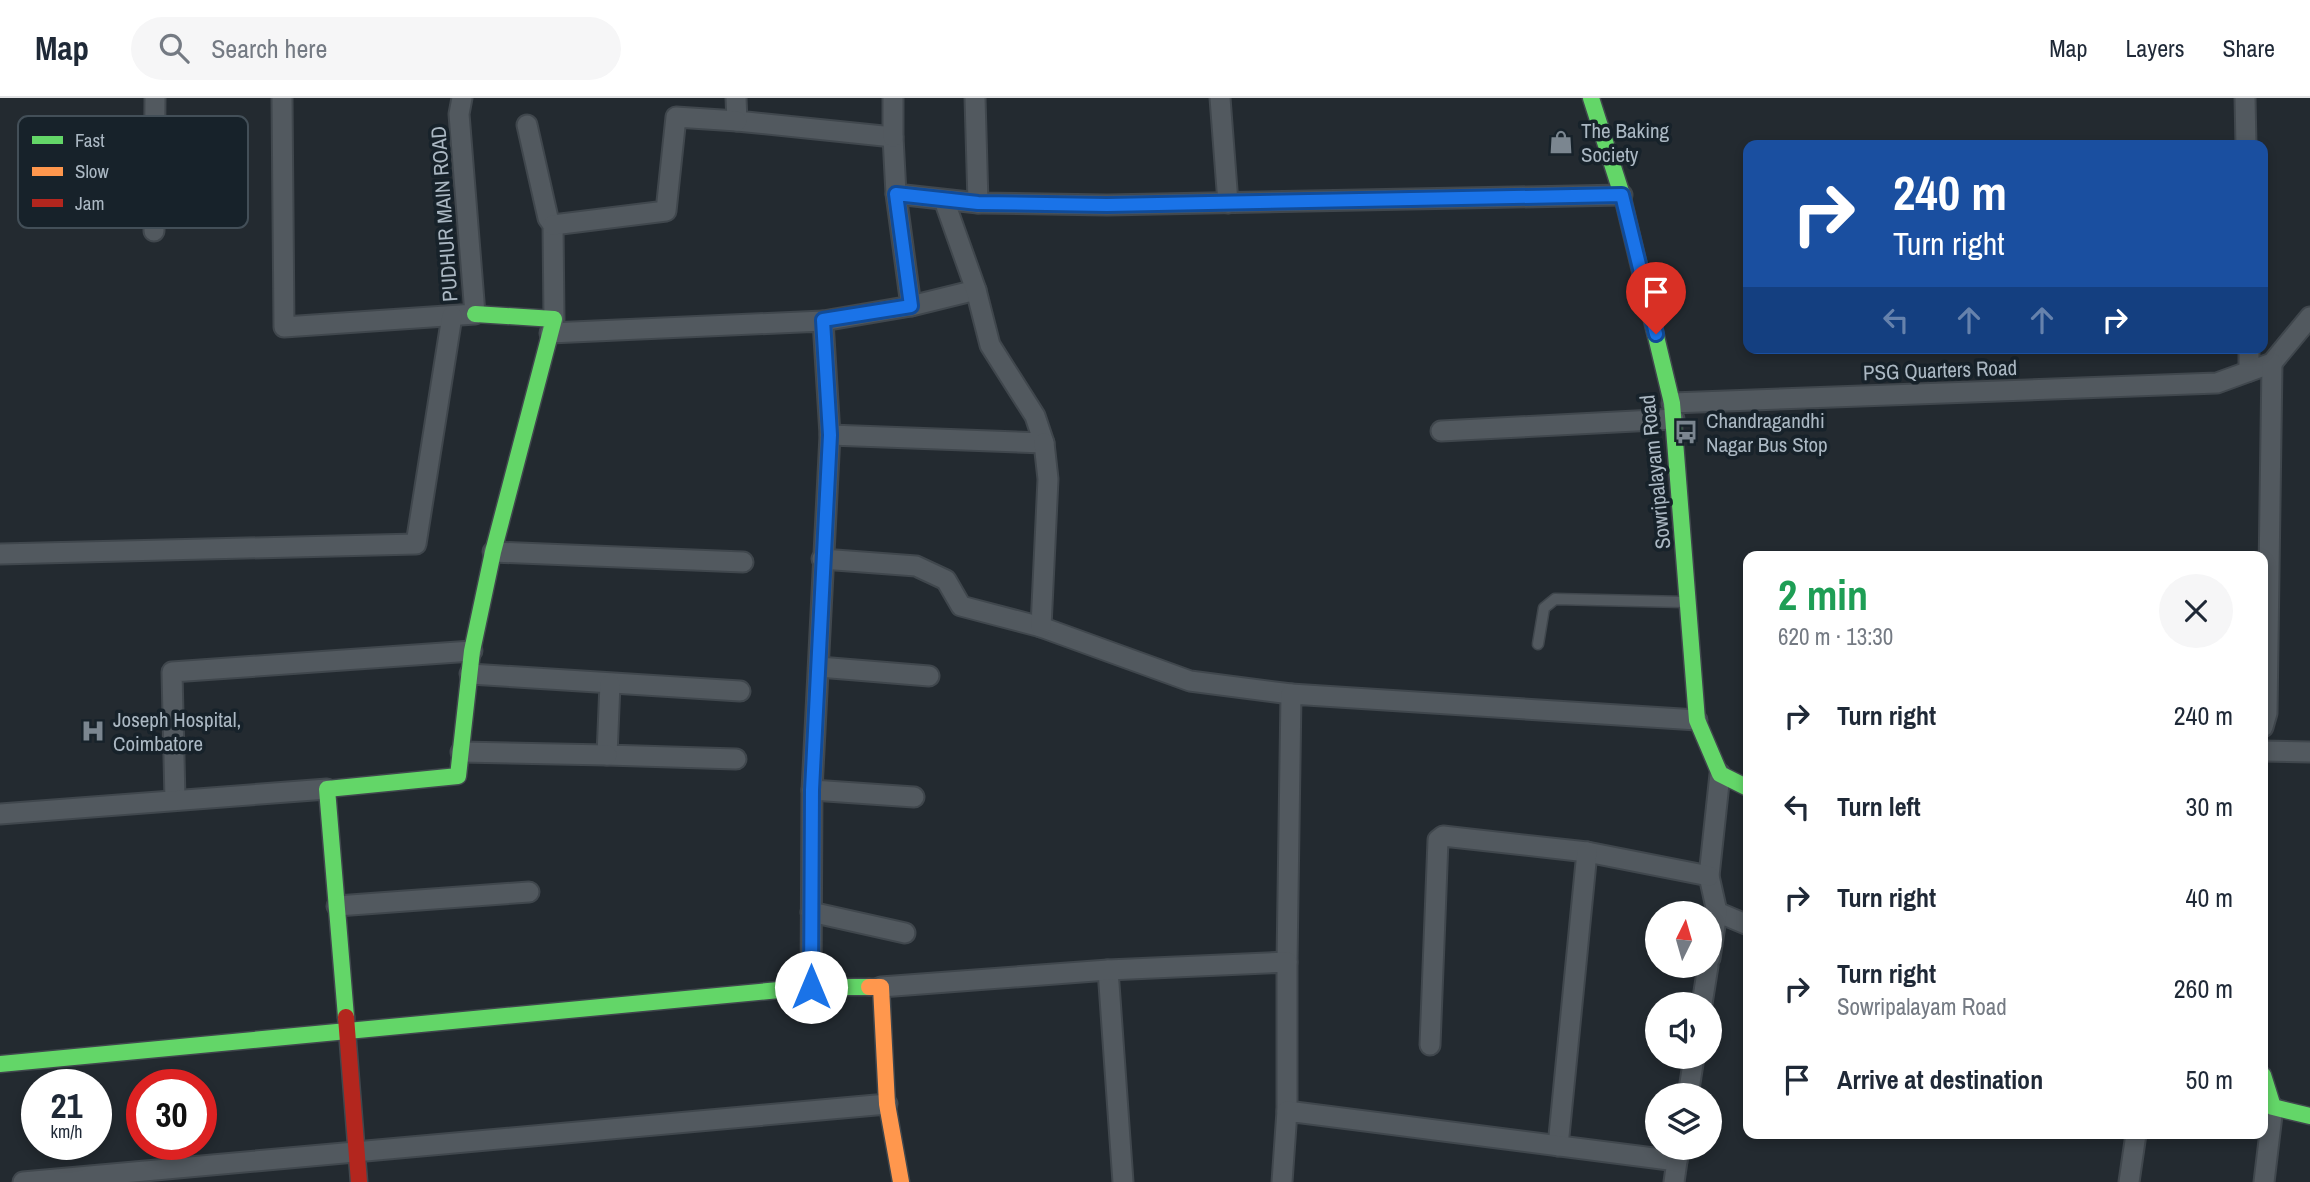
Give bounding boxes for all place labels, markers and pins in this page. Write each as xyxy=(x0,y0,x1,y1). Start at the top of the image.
place label: The Baking Society xyxy=(1581,116,1669,169)
shop icon: The Baking Society xyxy=(1547,128,1575,156)
pin xyxy=(1626,262,1686,334)
place label: Chandragandhi Nagar Bus Stop xyxy=(1706,406,1828,459)
bus stop icon: Chandragandhi Nagar Bus Stop xyxy=(1672,418,1700,446)
place label: Joseph Hospital, Coimbatore xyxy=(113,705,241,758)
hospital icon: Joseph Hospital, Coimbatore xyxy=(79,717,107,745)

